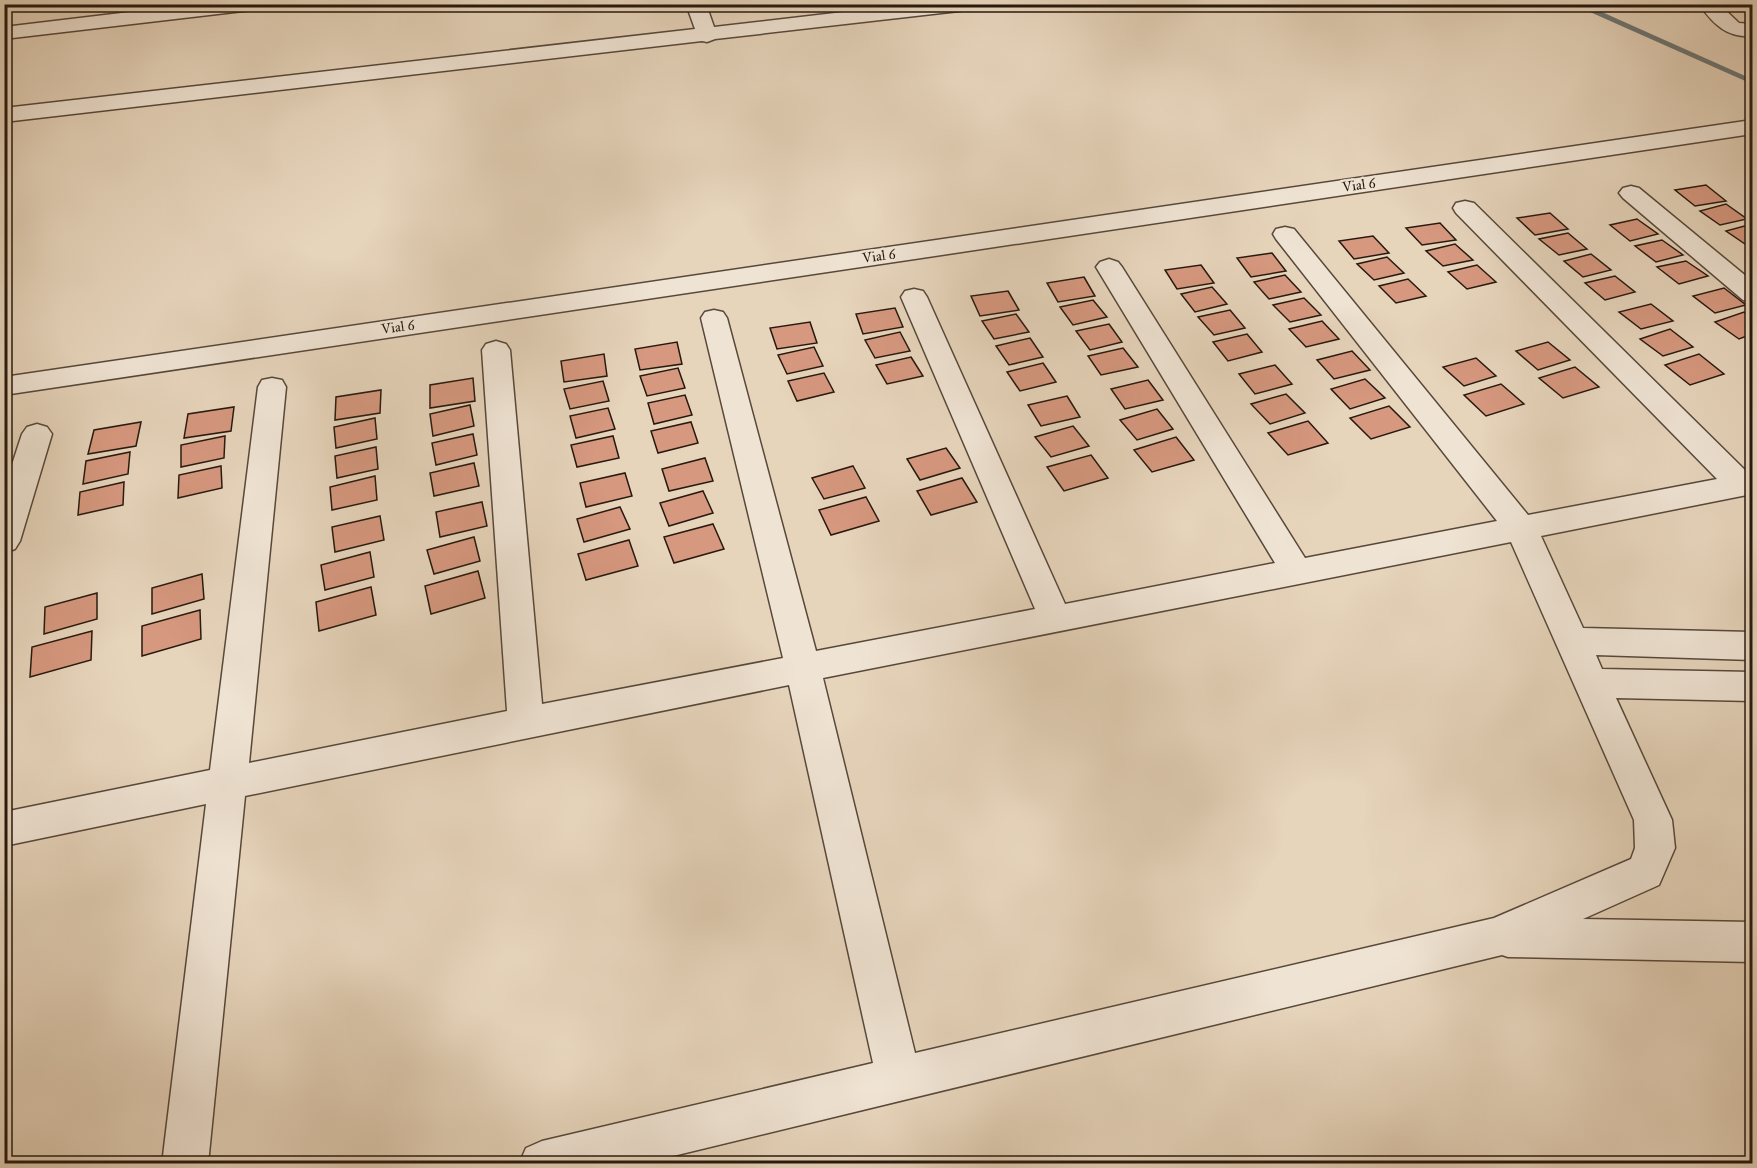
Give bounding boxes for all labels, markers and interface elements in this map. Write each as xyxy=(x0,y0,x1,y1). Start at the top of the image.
street label: Vial 6 xyxy=(1340,174,1378,196)
street label: Vial 6 xyxy=(860,245,898,267)
street label: Vial 6 xyxy=(379,316,417,338)

